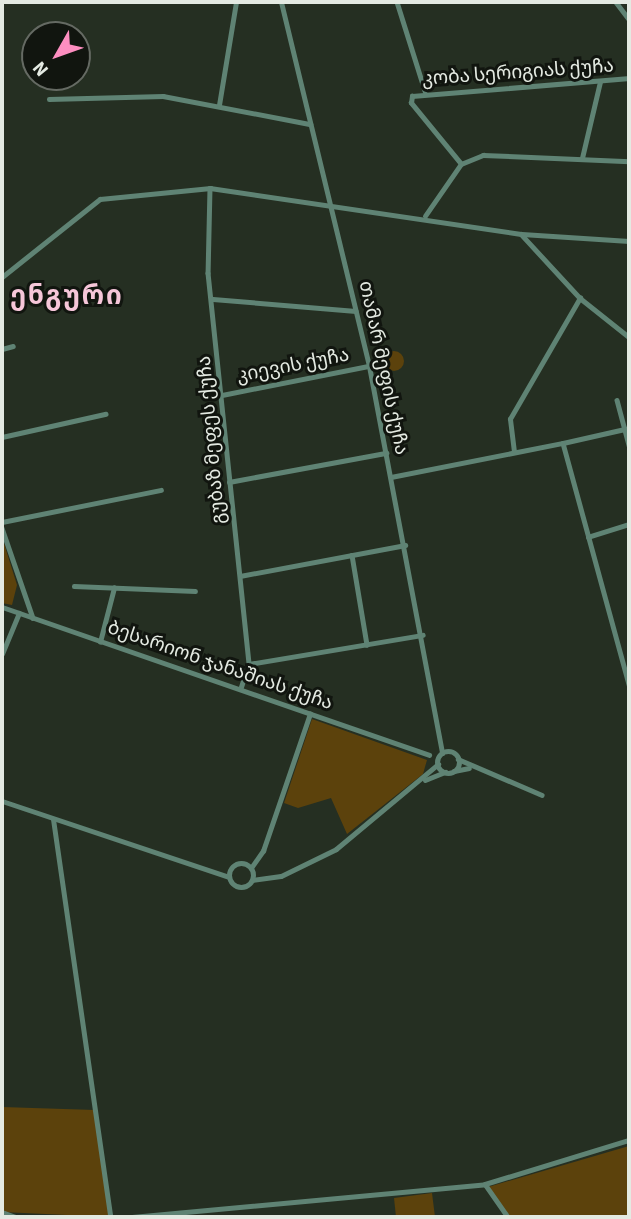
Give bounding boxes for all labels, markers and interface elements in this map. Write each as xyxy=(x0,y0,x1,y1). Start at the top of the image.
north arrow xyxy=(21,21,91,91)
text: N xyxy=(27,55,55,82)
street label: კობა სერიგიას ქუჩა xyxy=(421,55,615,91)
street label: თამარ მეფის ქუჩა xyxy=(353,279,413,457)
district label: ენგური xyxy=(11,280,123,312)
street label: კიევის ქუჩა xyxy=(235,344,351,388)
street label: გუბაზ მეფეს ქუჩა xyxy=(193,355,231,525)
street label: ბესარიონ ჯანაშიას ქუჩა xyxy=(104,617,336,715)

